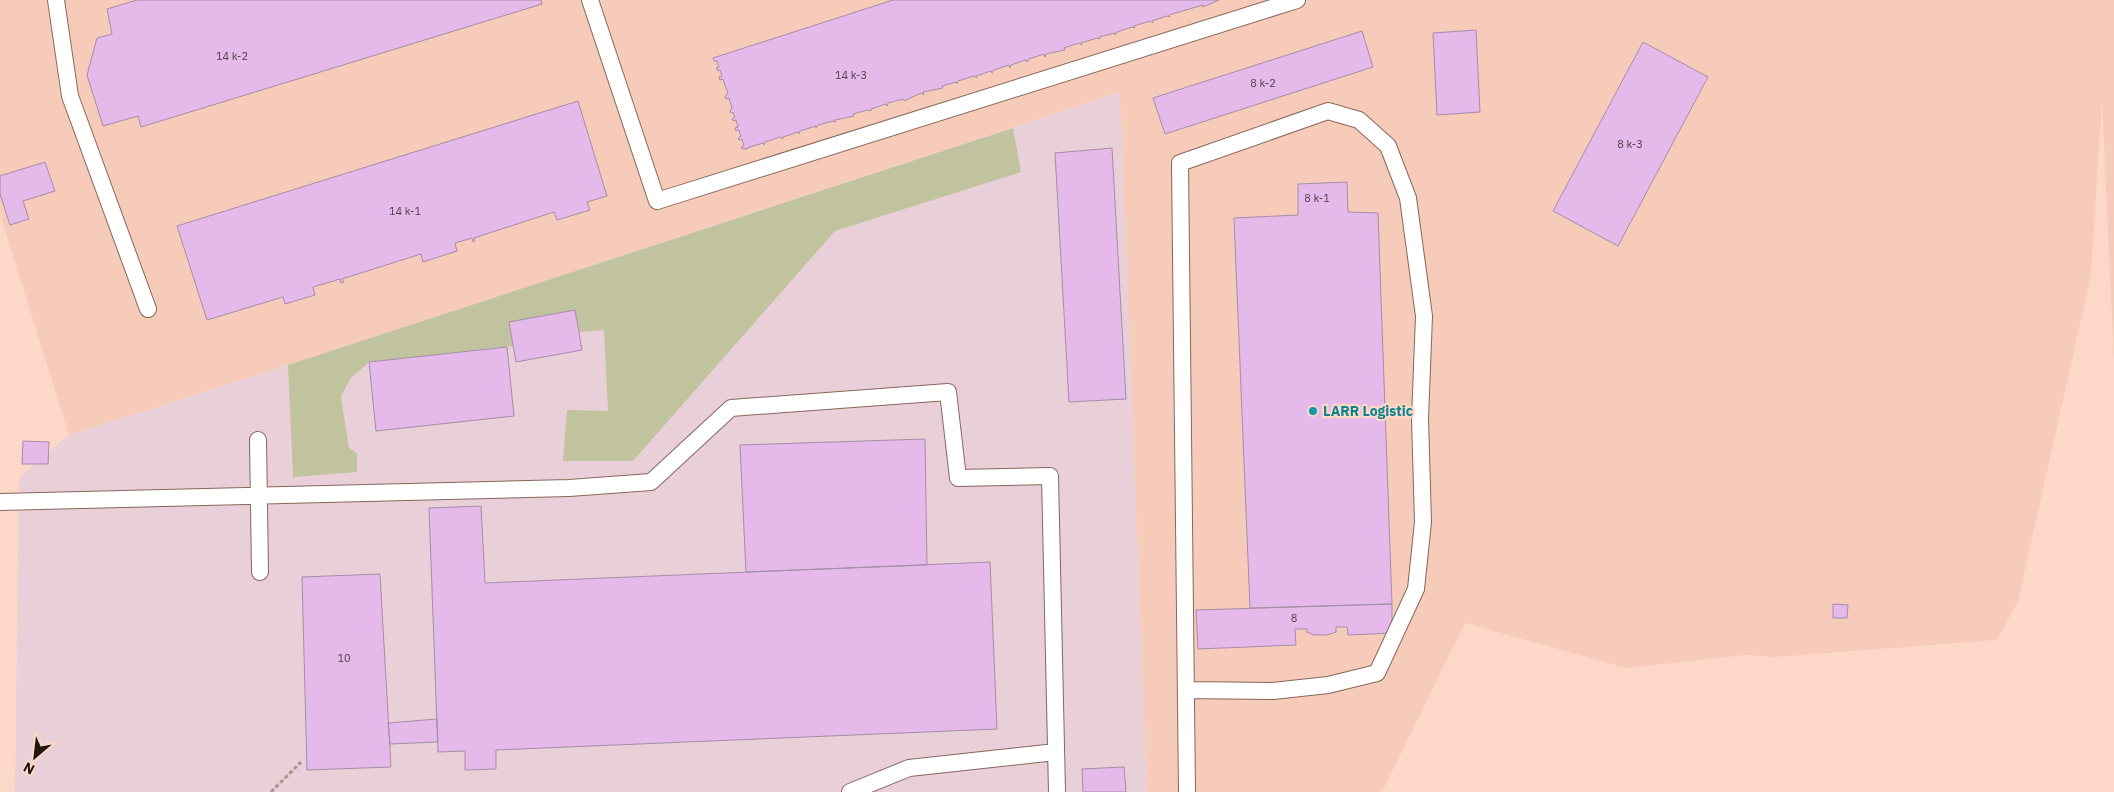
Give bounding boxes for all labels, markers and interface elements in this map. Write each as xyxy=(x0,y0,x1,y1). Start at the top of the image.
house number: 14 k-2 xyxy=(216,49,248,63)
house number: 14 k-3 xyxy=(835,68,867,82)
house number: 8 k-2 xyxy=(1250,76,1276,90)
house number: 8 k-3 xyxy=(1617,137,1643,151)
house number: 8 k-1 xyxy=(1304,191,1330,205)
house number: 14 k-1 xyxy=(389,204,421,218)
place label: LARR Logistic xyxy=(1323,402,1413,420)
marker: LARR Logistic xyxy=(1307,405,1319,417)
house number: 8 xyxy=(1291,611,1297,625)
house number: 10 xyxy=(337,651,351,665)
north arrow xyxy=(10,732,60,782)
text: N xyxy=(20,758,38,779)

